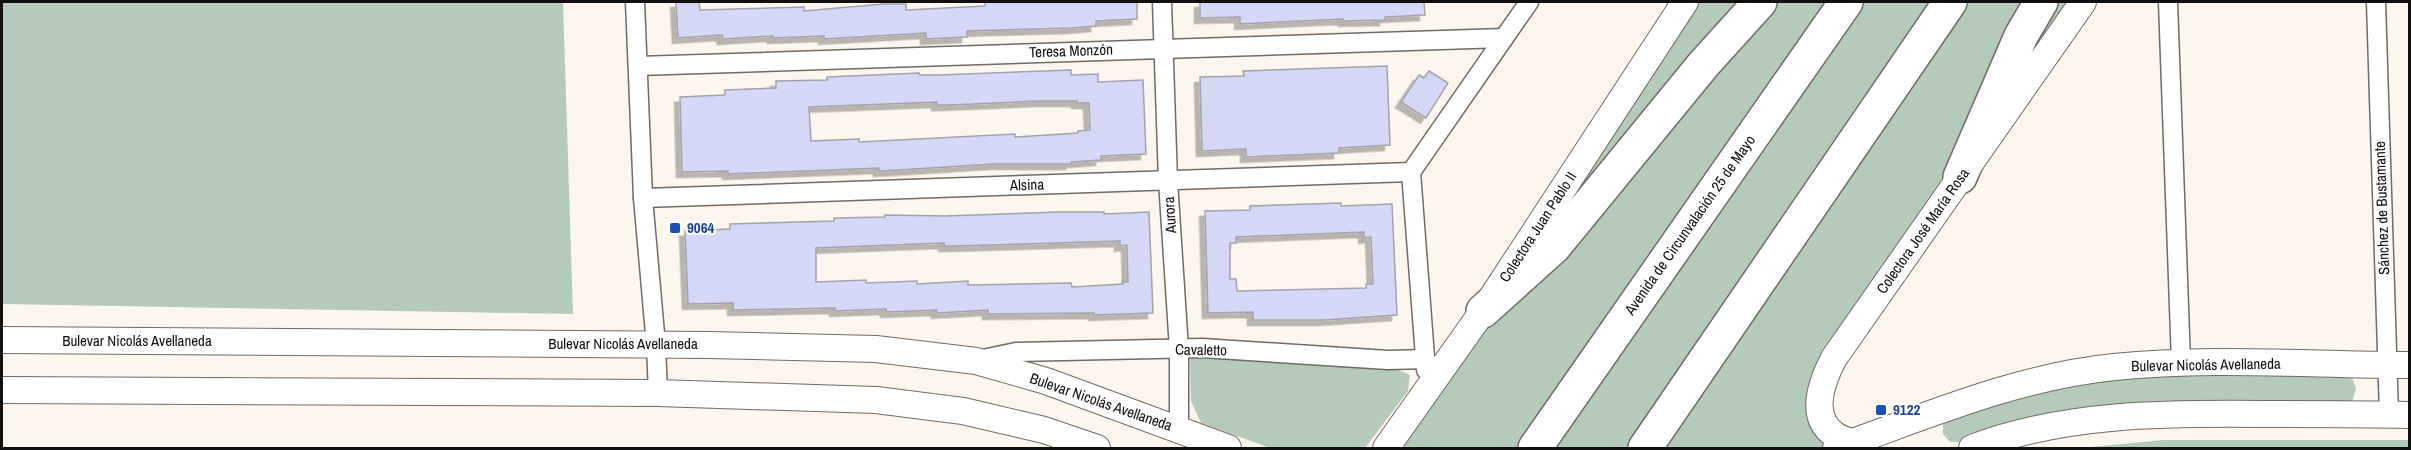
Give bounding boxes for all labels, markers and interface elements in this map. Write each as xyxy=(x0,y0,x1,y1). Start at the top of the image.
street label: Teresa Monzón xyxy=(1029,39,1113,62)
street label: Avenida de Circunvalación 25 de Mayo xyxy=(1619,130,1760,320)
street label: Sánchez de Bustamante xyxy=(2369,141,2394,275)
street label: Colectora José María Rosa xyxy=(1871,164,1974,298)
street label: Colectora Juan Pablo II xyxy=(1494,167,1581,286)
street label: Alsina xyxy=(1009,173,1045,196)
street label: Aurora xyxy=(1158,196,1181,235)
place label: 9064 xyxy=(687,217,715,238)
marker: 9064 xyxy=(668,221,682,235)
street label: Bulevar Nicolás Avellaneda xyxy=(62,330,212,351)
street label: Bulevar Nicolás Avellaneda xyxy=(548,333,698,354)
street label: Cavaletto xyxy=(1175,339,1227,360)
street label: Bulevar Nicolás Avellaneda xyxy=(2131,353,2281,376)
street label: Bulevar Nicolás Avellaneda xyxy=(1027,367,1175,436)
place label: 9122 xyxy=(1893,399,1921,420)
marker: 9122 xyxy=(1874,403,1888,417)

